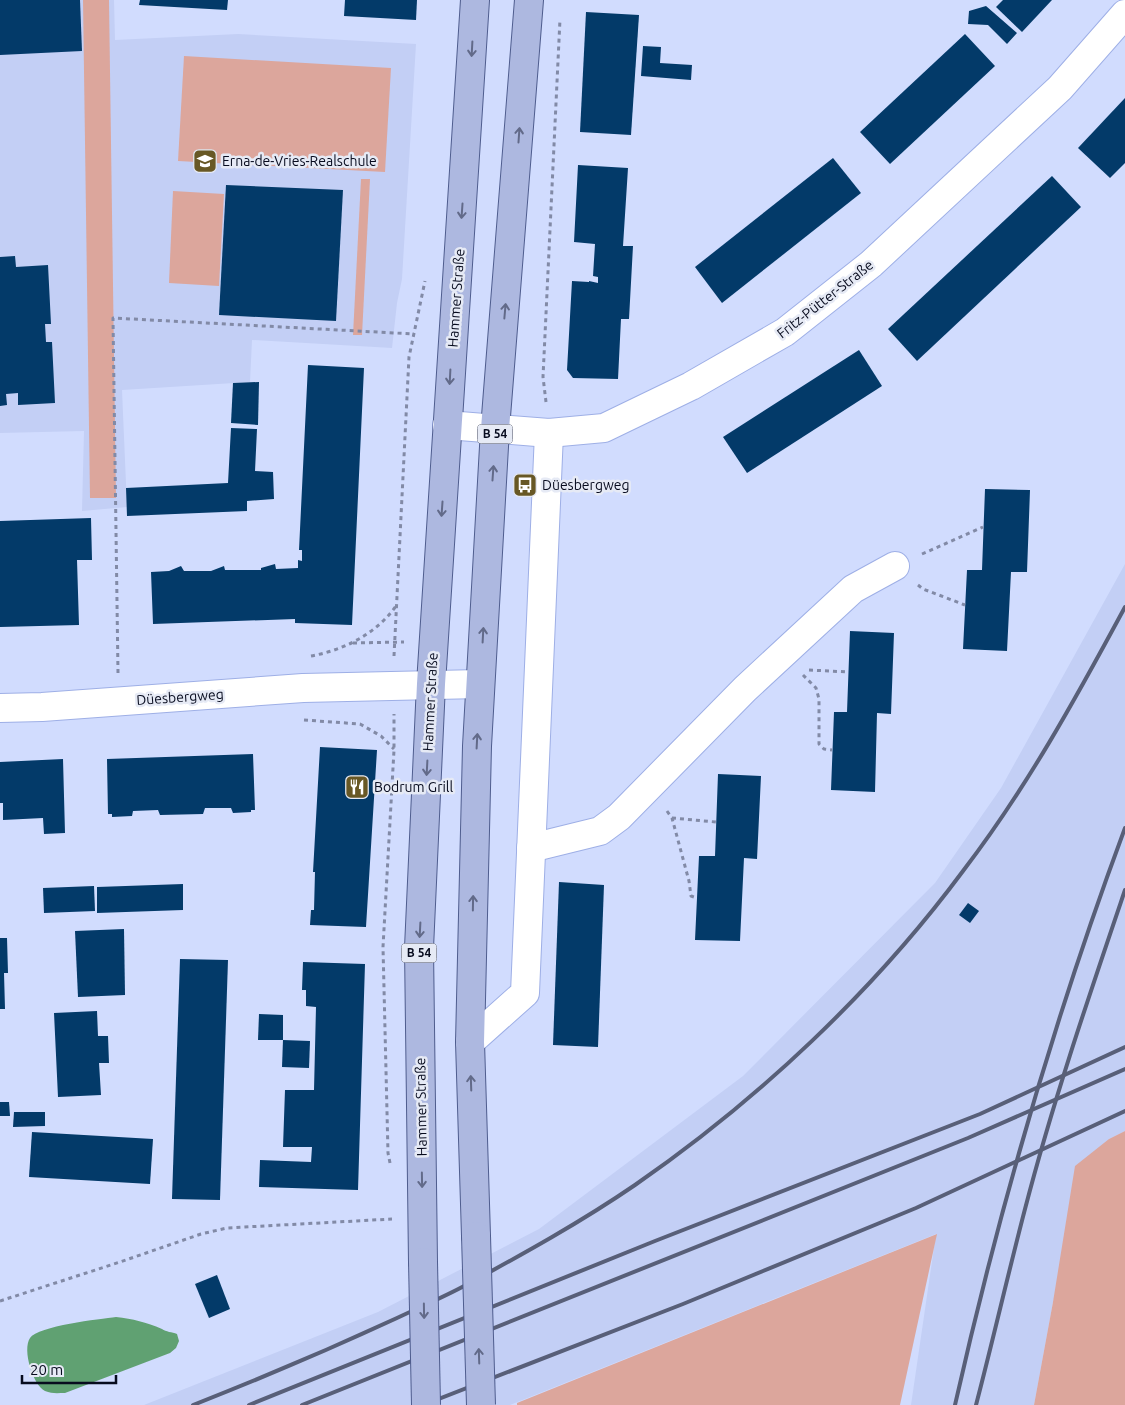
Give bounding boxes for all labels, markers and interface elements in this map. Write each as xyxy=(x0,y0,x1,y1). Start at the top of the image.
one-way arrow xyxy=(467,40,476,56)
one-way arrow xyxy=(514,127,524,143)
school or university icon: Erna-de-Vries-Realschule xyxy=(192,148,218,174)
place label: Erna-de-Vries-Realschule xyxy=(222,153,377,169)
one-way arrow xyxy=(457,203,466,219)
street label: Hammer Straße xyxy=(445,248,467,348)
street label: Fritz-Pütter-Straße xyxy=(774,257,876,341)
one-way arrow xyxy=(500,303,510,319)
one-way arrow xyxy=(446,368,455,384)
road number: B 54 xyxy=(478,424,512,444)
one-way arrow xyxy=(488,465,497,481)
bus stop icon: Düesbergweg xyxy=(512,472,538,498)
place label: Düesbergweg xyxy=(542,477,630,493)
one-way arrow xyxy=(437,501,446,517)
one-way arrow xyxy=(478,628,487,644)
street label: Hammer Straße xyxy=(419,652,441,752)
street label: Düesbergweg xyxy=(136,686,224,708)
one-way arrow xyxy=(473,733,482,749)
one-way arrow xyxy=(423,760,432,776)
restaurant icon: Bodrum Grill xyxy=(344,774,370,800)
place label: Bodrum Grill xyxy=(374,779,454,795)
one-way arrow xyxy=(468,895,478,912)
one-way arrow xyxy=(415,922,425,938)
road number: B 54 xyxy=(402,944,436,962)
street label: Hammer Straße xyxy=(412,1057,430,1157)
one-way arrow xyxy=(466,1075,476,1092)
one-way arrow xyxy=(418,1172,427,1188)
one-way arrow xyxy=(419,1302,429,1319)
one-way arrow xyxy=(475,1349,484,1365)
scale bar xyxy=(22,1352,116,1384)
text: 20 m xyxy=(30,1361,63,1378)

